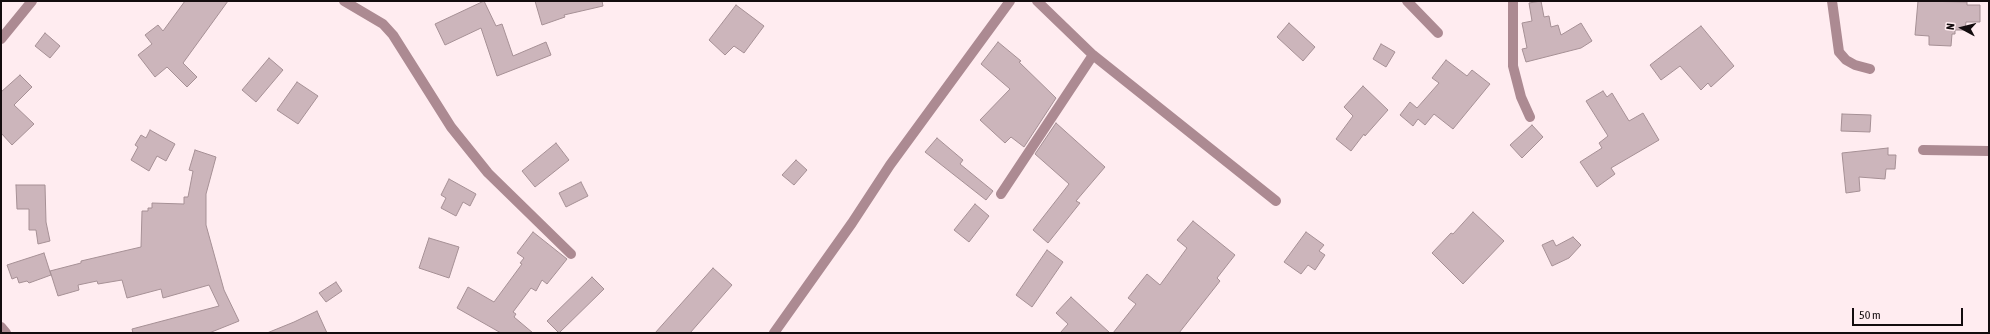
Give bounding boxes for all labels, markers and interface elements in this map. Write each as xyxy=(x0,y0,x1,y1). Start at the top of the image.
north arrow xyxy=(1942,8,1982,48)
text: N xyxy=(1944,23,1956,30)
scale bar xyxy=(1854,300,1965,326)
text: 50 m xyxy=(1859,308,1881,322)

